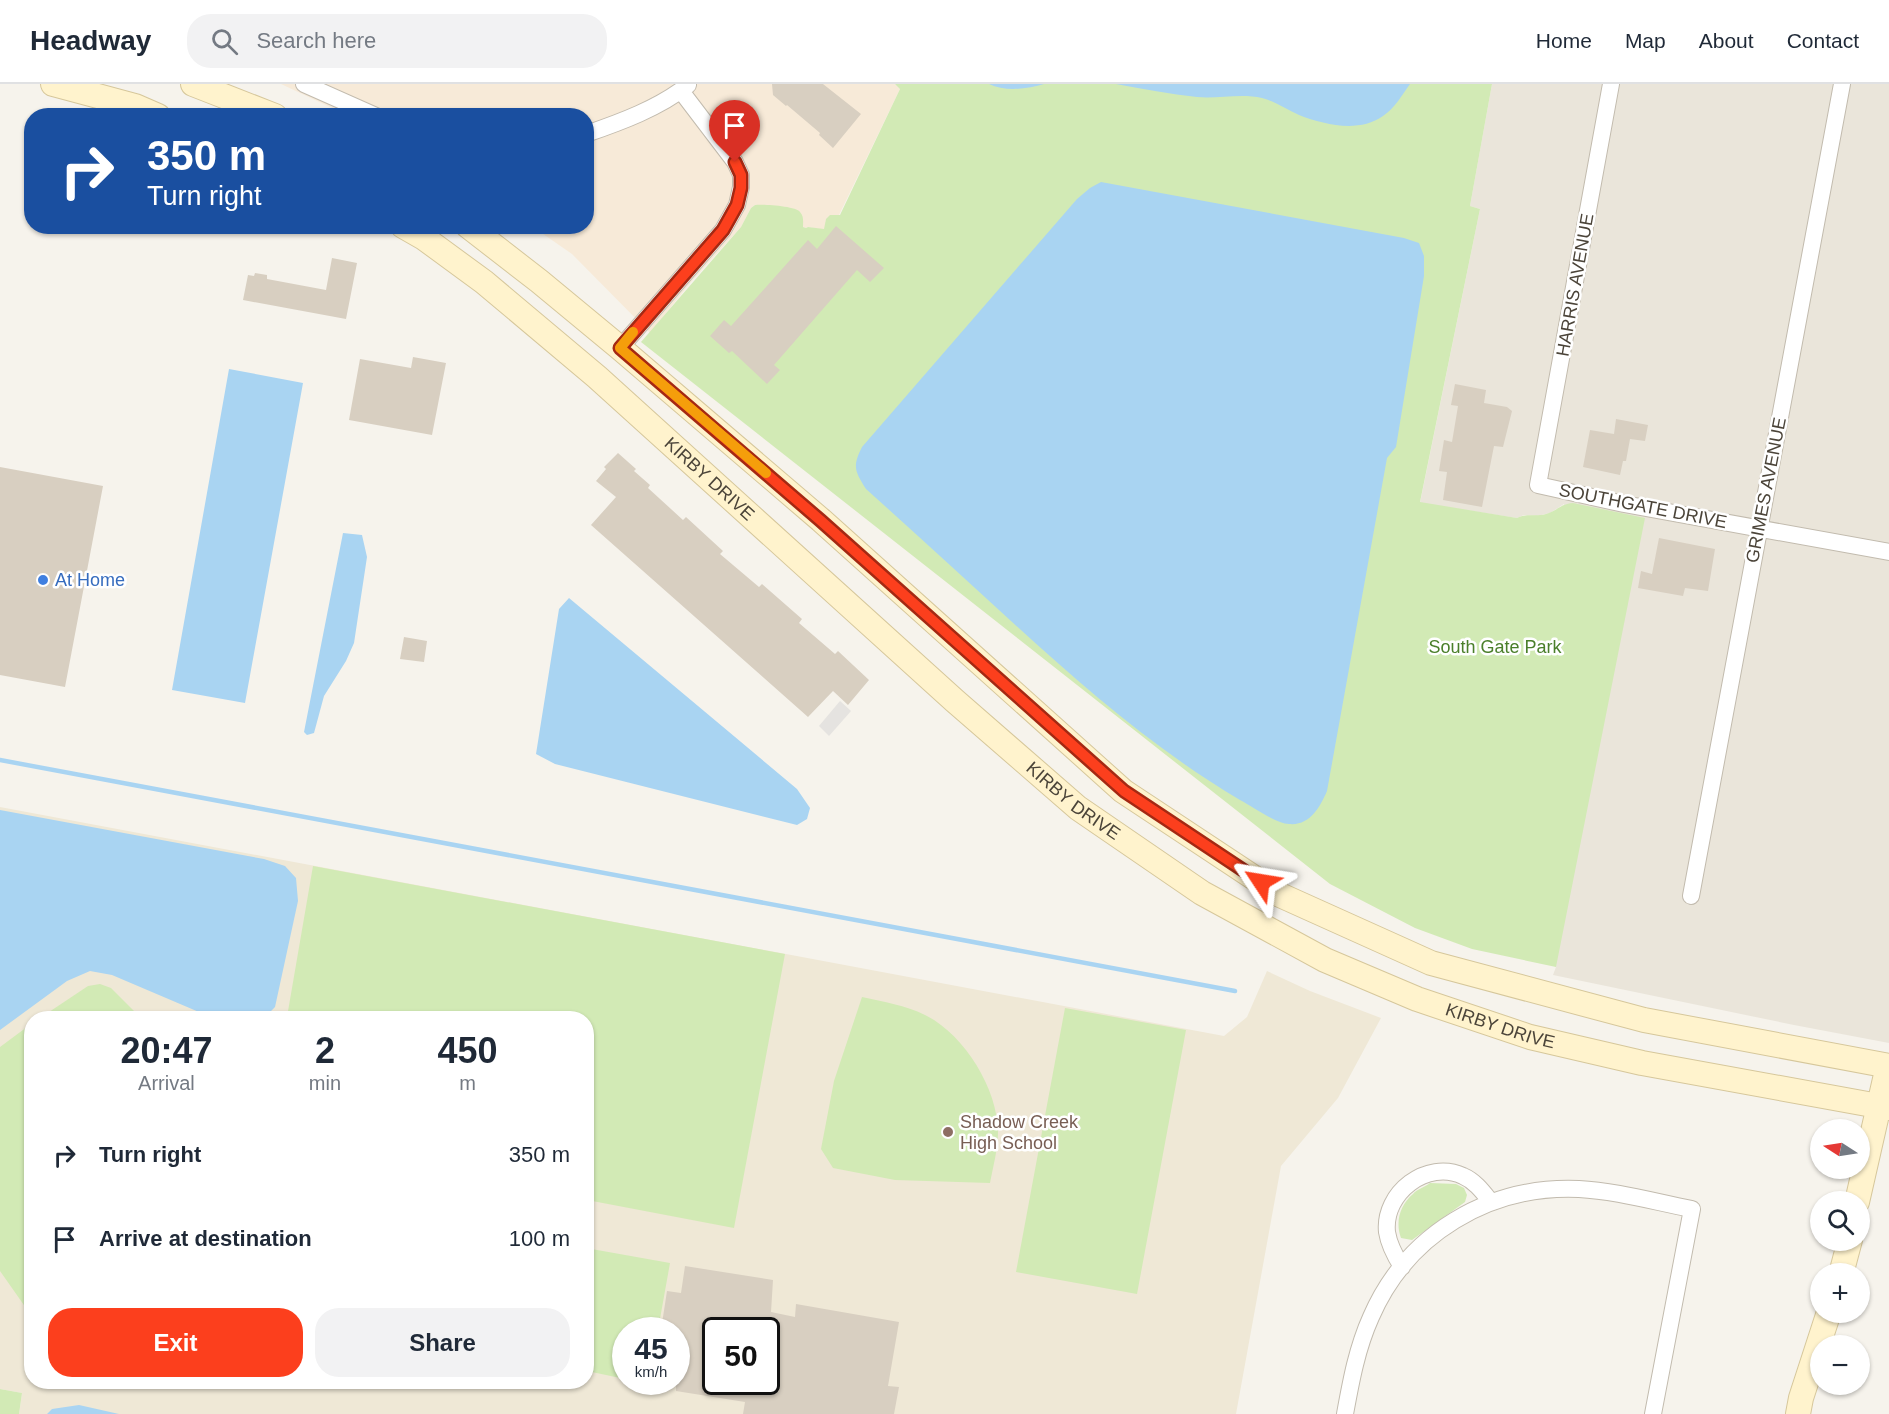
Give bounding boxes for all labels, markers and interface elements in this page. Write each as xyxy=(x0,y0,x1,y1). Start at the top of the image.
search box xyxy=(187,14,607,68)
text: Headway xyxy=(30,25,151,56)
icon: search xyxy=(208,25,241,58)
text: Search here xyxy=(256,28,376,53)
text: Home xyxy=(1536,29,1592,52)
text: Map xyxy=(1625,29,1666,52)
text: About xyxy=(1699,29,1754,52)
text: Contact xyxy=(1787,29,1859,52)
pin xyxy=(709,100,760,162)
icon: arrive xyxy=(718,109,751,142)
icon: right xyxy=(48,132,126,210)
text: 350 m xyxy=(147,132,266,179)
text: Turn right xyxy=(147,181,262,211)
street label: HARRIS AVENUE xyxy=(1553,212,1597,358)
street label: GRIMES AVENUE xyxy=(1742,416,1790,564)
street label: KIRBY DRIVE xyxy=(661,433,758,524)
street label: SOUTHGATE DRIVE xyxy=(1557,480,1729,532)
place label: At Home xyxy=(55,570,125,590)
marker: At Home xyxy=(36,573,50,587)
park label: South Gate Park xyxy=(1428,637,1563,657)
street label: KIRBY DRIVE xyxy=(1022,758,1124,844)
position arrow xyxy=(1229,850,1293,914)
street label: KIRBY DRIVE xyxy=(1443,999,1557,1052)
text: 20:47 xyxy=(120,1030,212,1071)
text: 2 xyxy=(315,1030,335,1071)
text: 450 xyxy=(437,1030,498,1071)
text: Arrival xyxy=(138,1072,195,1094)
text: min xyxy=(309,1072,341,1094)
text: m xyxy=(459,1072,476,1094)
place label: Shadow Creek High School xyxy=(960,1112,1079,1153)
north arrow xyxy=(1810,1119,1870,1179)
map controls xyxy=(1810,1119,1870,1395)
marker: Shadow Creek High School xyxy=(941,1125,955,1139)
icon: right xyxy=(48,1139,81,1172)
text: Turn right xyxy=(99,1142,201,1167)
text: 350 m xyxy=(509,1142,570,1167)
button: search xyxy=(1810,1191,1870,1251)
icon: arrive xyxy=(48,1223,81,1256)
text: Arrive at destination xyxy=(99,1226,312,1251)
text: 100 m xyxy=(509,1226,570,1251)
button: + xyxy=(1810,1263,1870,1323)
button: Exit xyxy=(48,1308,303,1377)
button: Share xyxy=(315,1308,570,1377)
speed limit sign: 50 xyxy=(702,1317,780,1395)
text: 45 xyxy=(634,1332,668,1365)
button: − xyxy=(1810,1335,1870,1395)
text: km/h xyxy=(635,1363,667,1380)

